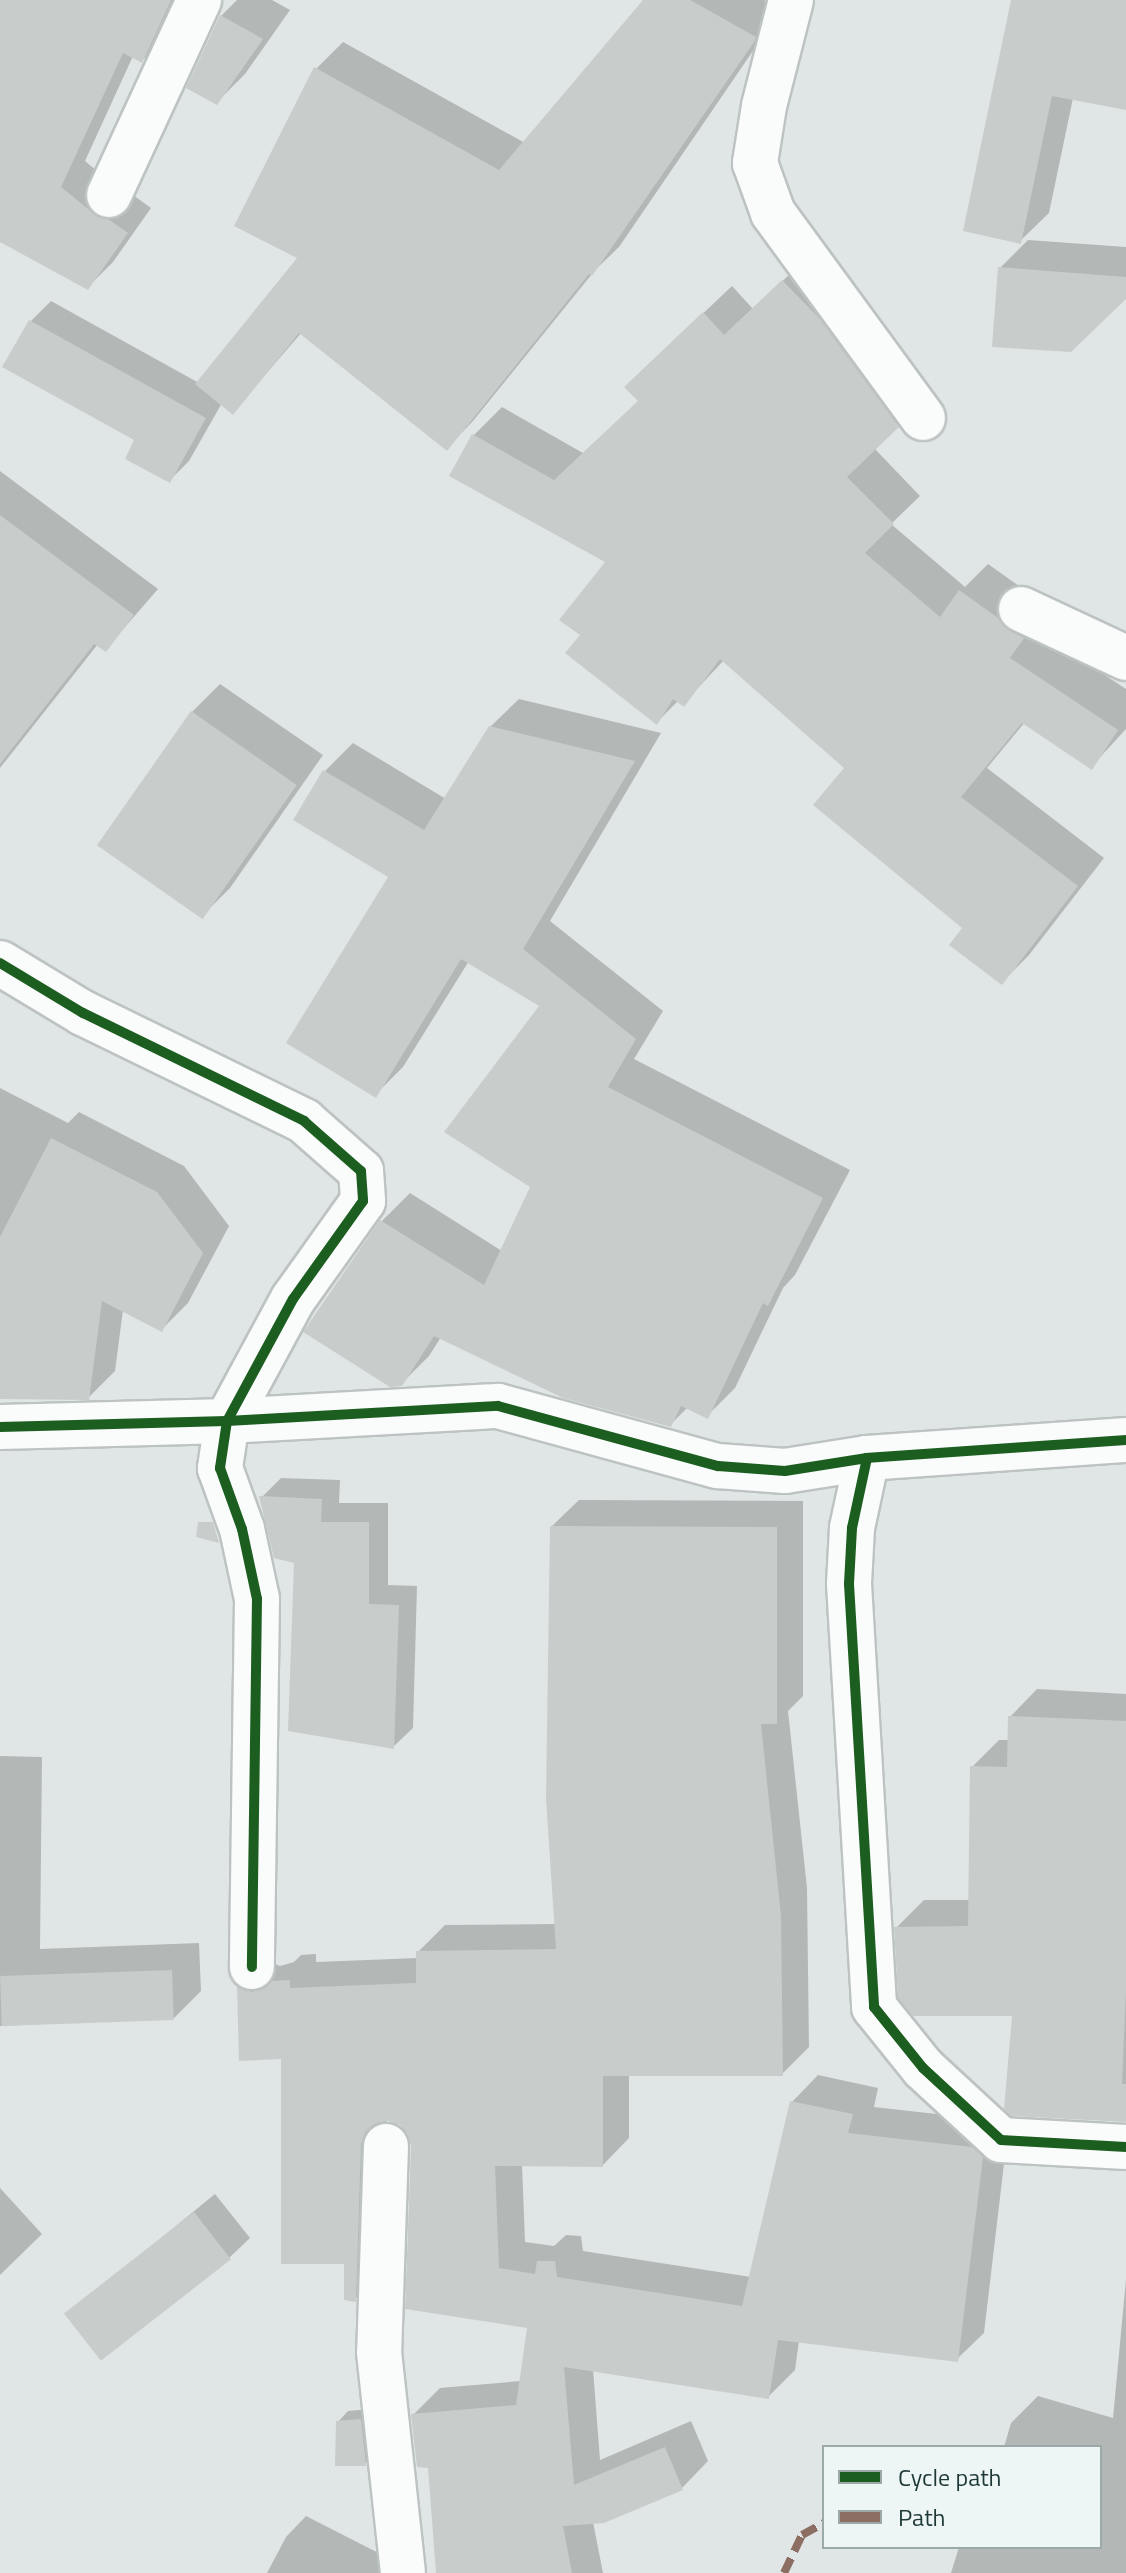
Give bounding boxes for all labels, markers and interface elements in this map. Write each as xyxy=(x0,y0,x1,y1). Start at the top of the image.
legend xyxy=(822,2445,1102,2549)
text: Cycle path xyxy=(898,2459,1001,2495)
text: Path xyxy=(898,2499,945,2535)

